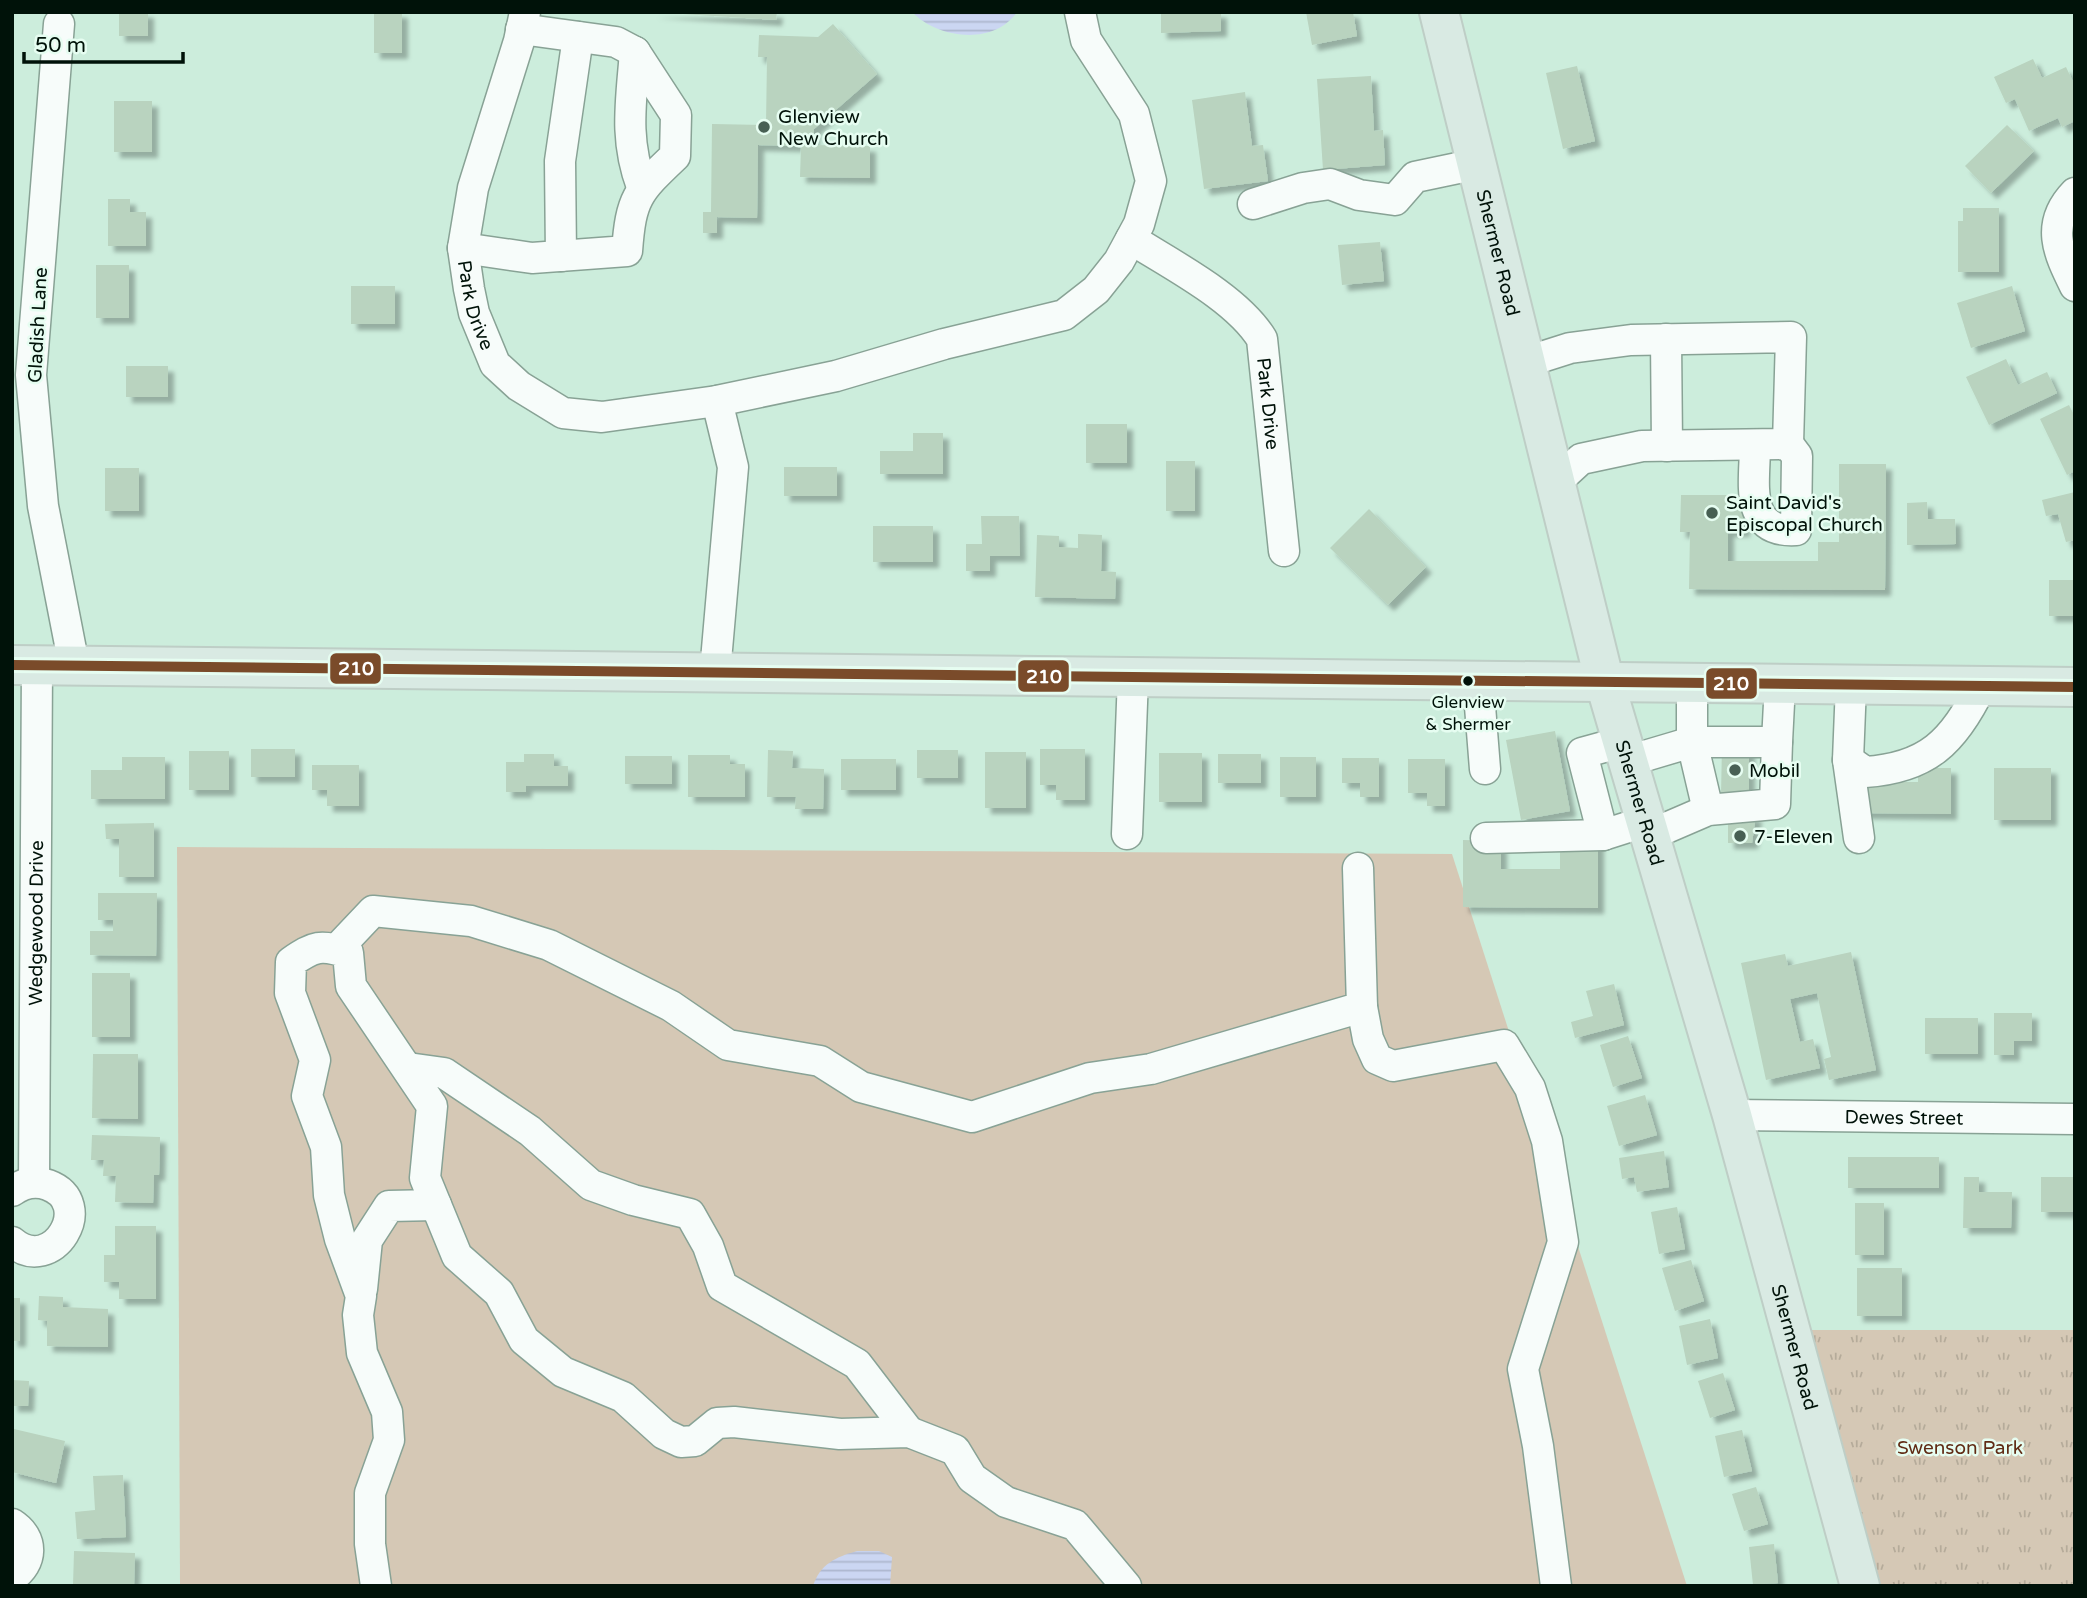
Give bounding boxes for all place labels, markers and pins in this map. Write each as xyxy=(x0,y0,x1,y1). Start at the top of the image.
place label: Glenview New Church xyxy=(778,106,889,150)
marker: Glenview New Church xyxy=(756,119,772,135)
place label: Saint David's Episcopal Church xyxy=(1726,492,1883,536)
marker: Saint David's Episcopal Church xyxy=(1704,505,1720,521)
marker: Glenview & Shermer xyxy=(1461,674,1475,688)
place label: Glenview & Shermer xyxy=(1425,692,1511,735)
place label: Mobil xyxy=(1749,760,1800,782)
marker: Mobil xyxy=(1727,762,1743,778)
place label: 7-Eleven xyxy=(1754,826,1833,848)
marker: 7-Eleven xyxy=(1732,828,1748,844)

